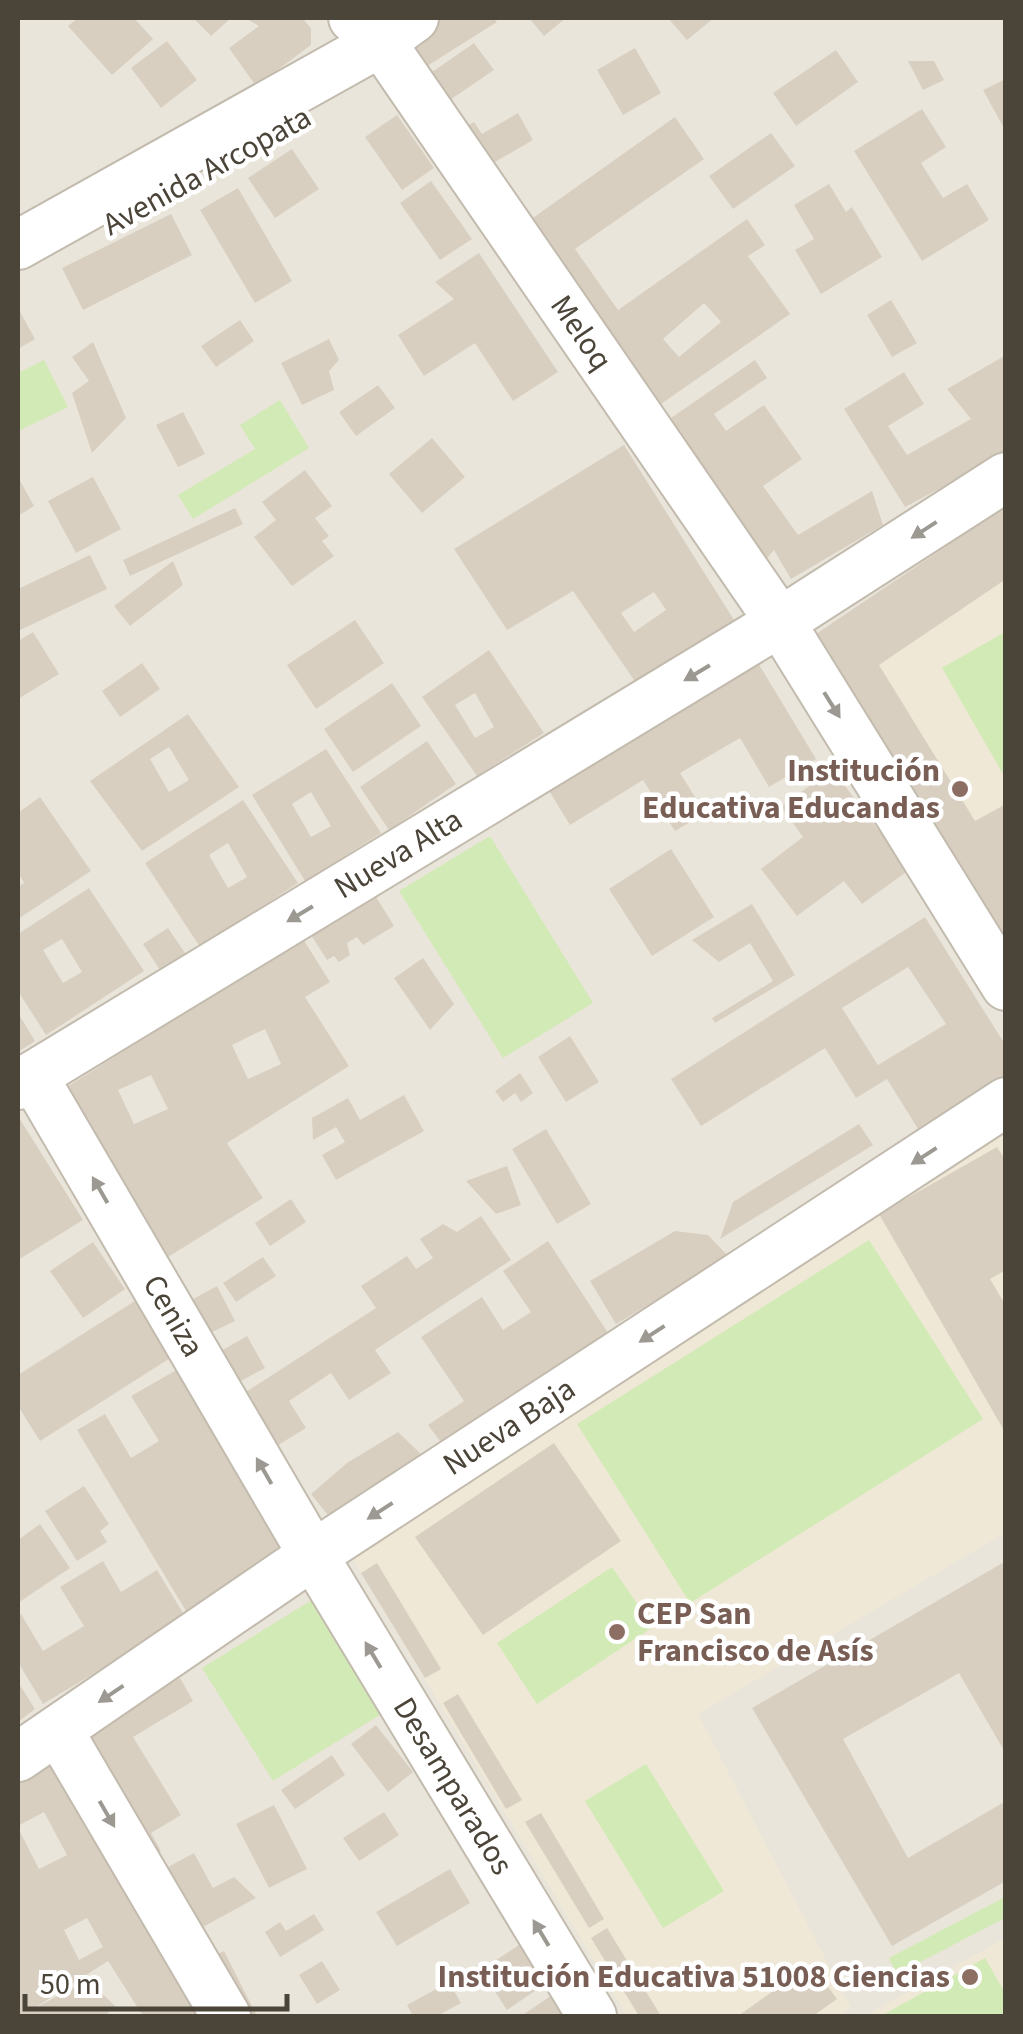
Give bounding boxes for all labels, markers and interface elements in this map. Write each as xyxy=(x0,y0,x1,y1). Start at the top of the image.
street label: Avenida Arcopata xyxy=(94,95,320,247)
street label: Meloq xyxy=(539,286,623,380)
one-way arrow xyxy=(910,520,937,539)
one-way arrow xyxy=(683,664,711,681)
one-way arrow xyxy=(823,691,840,719)
place label: Institución Educativa Educandas xyxy=(642,748,940,831)
marker: Institución Educativa Educandas xyxy=(949,778,971,800)
street label: Nueva Alta xyxy=(325,797,471,911)
one-way arrow xyxy=(286,904,313,923)
one-way arrow xyxy=(910,1146,938,1164)
one-way arrow xyxy=(92,1176,109,1204)
street label: Ceniza xyxy=(131,1266,216,1366)
one-way arrow xyxy=(638,1324,666,1342)
street label: Nueva Baja xyxy=(434,1366,585,1487)
one-way arrow xyxy=(256,1457,273,1485)
one-way arrow xyxy=(366,1502,393,1520)
place label: CEP San Francisco de Asís xyxy=(637,1591,874,1674)
marker: CEP San Francisco de Asís xyxy=(606,1621,628,1643)
one-way arrow xyxy=(365,1641,382,1669)
one-way arrow xyxy=(97,1684,124,1702)
street label: Desamparados xyxy=(381,1689,524,1884)
one-way arrow xyxy=(98,1800,115,1828)
one-way arrow xyxy=(533,1919,550,1947)
scale bar xyxy=(25,1949,288,2011)
place label: Institución Educativa 51008 Ciencias xyxy=(438,1954,950,2000)
text: 50 m xyxy=(40,1963,101,2006)
marker: Institución Educativa 51008 Ciencias xyxy=(959,1966,981,1988)

